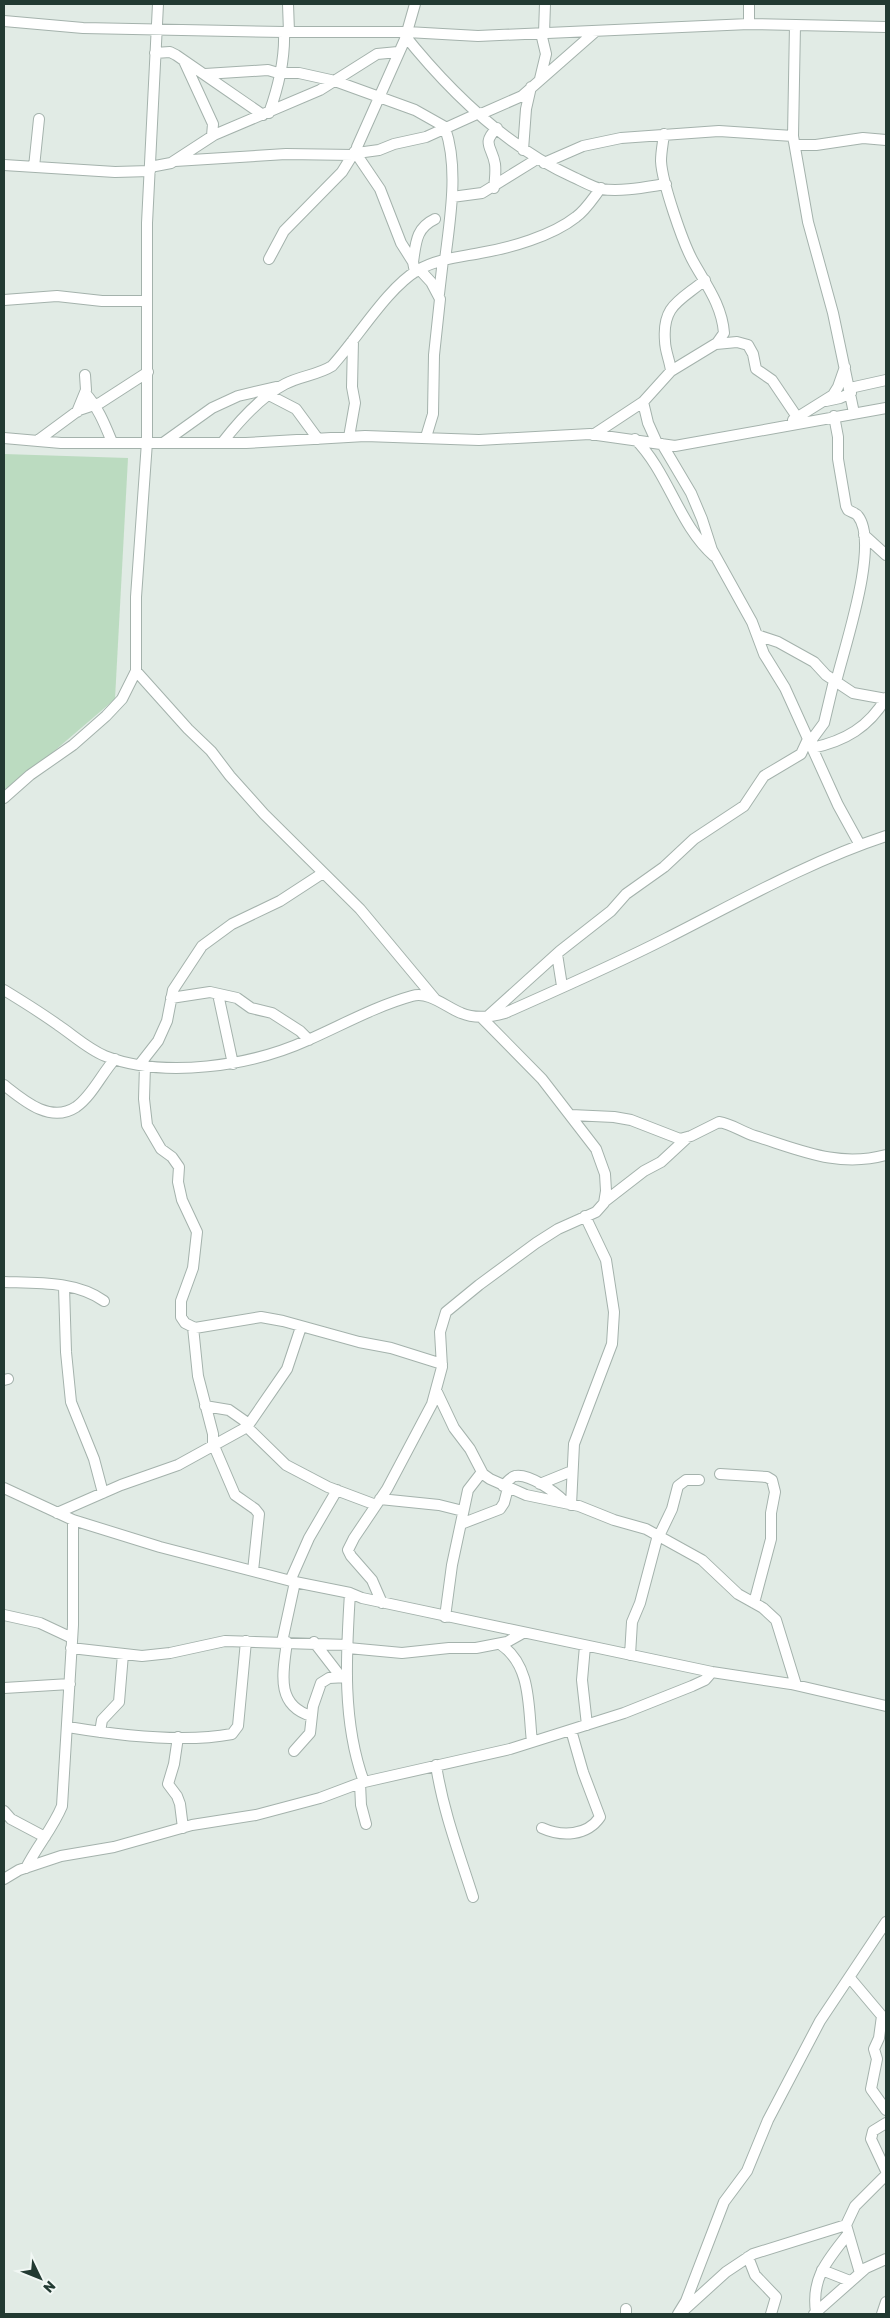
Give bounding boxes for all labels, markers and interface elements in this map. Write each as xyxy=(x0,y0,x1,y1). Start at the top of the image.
north arrow xyxy=(15,2253,65,2303)
text: N xyxy=(39,2277,59,2296)

